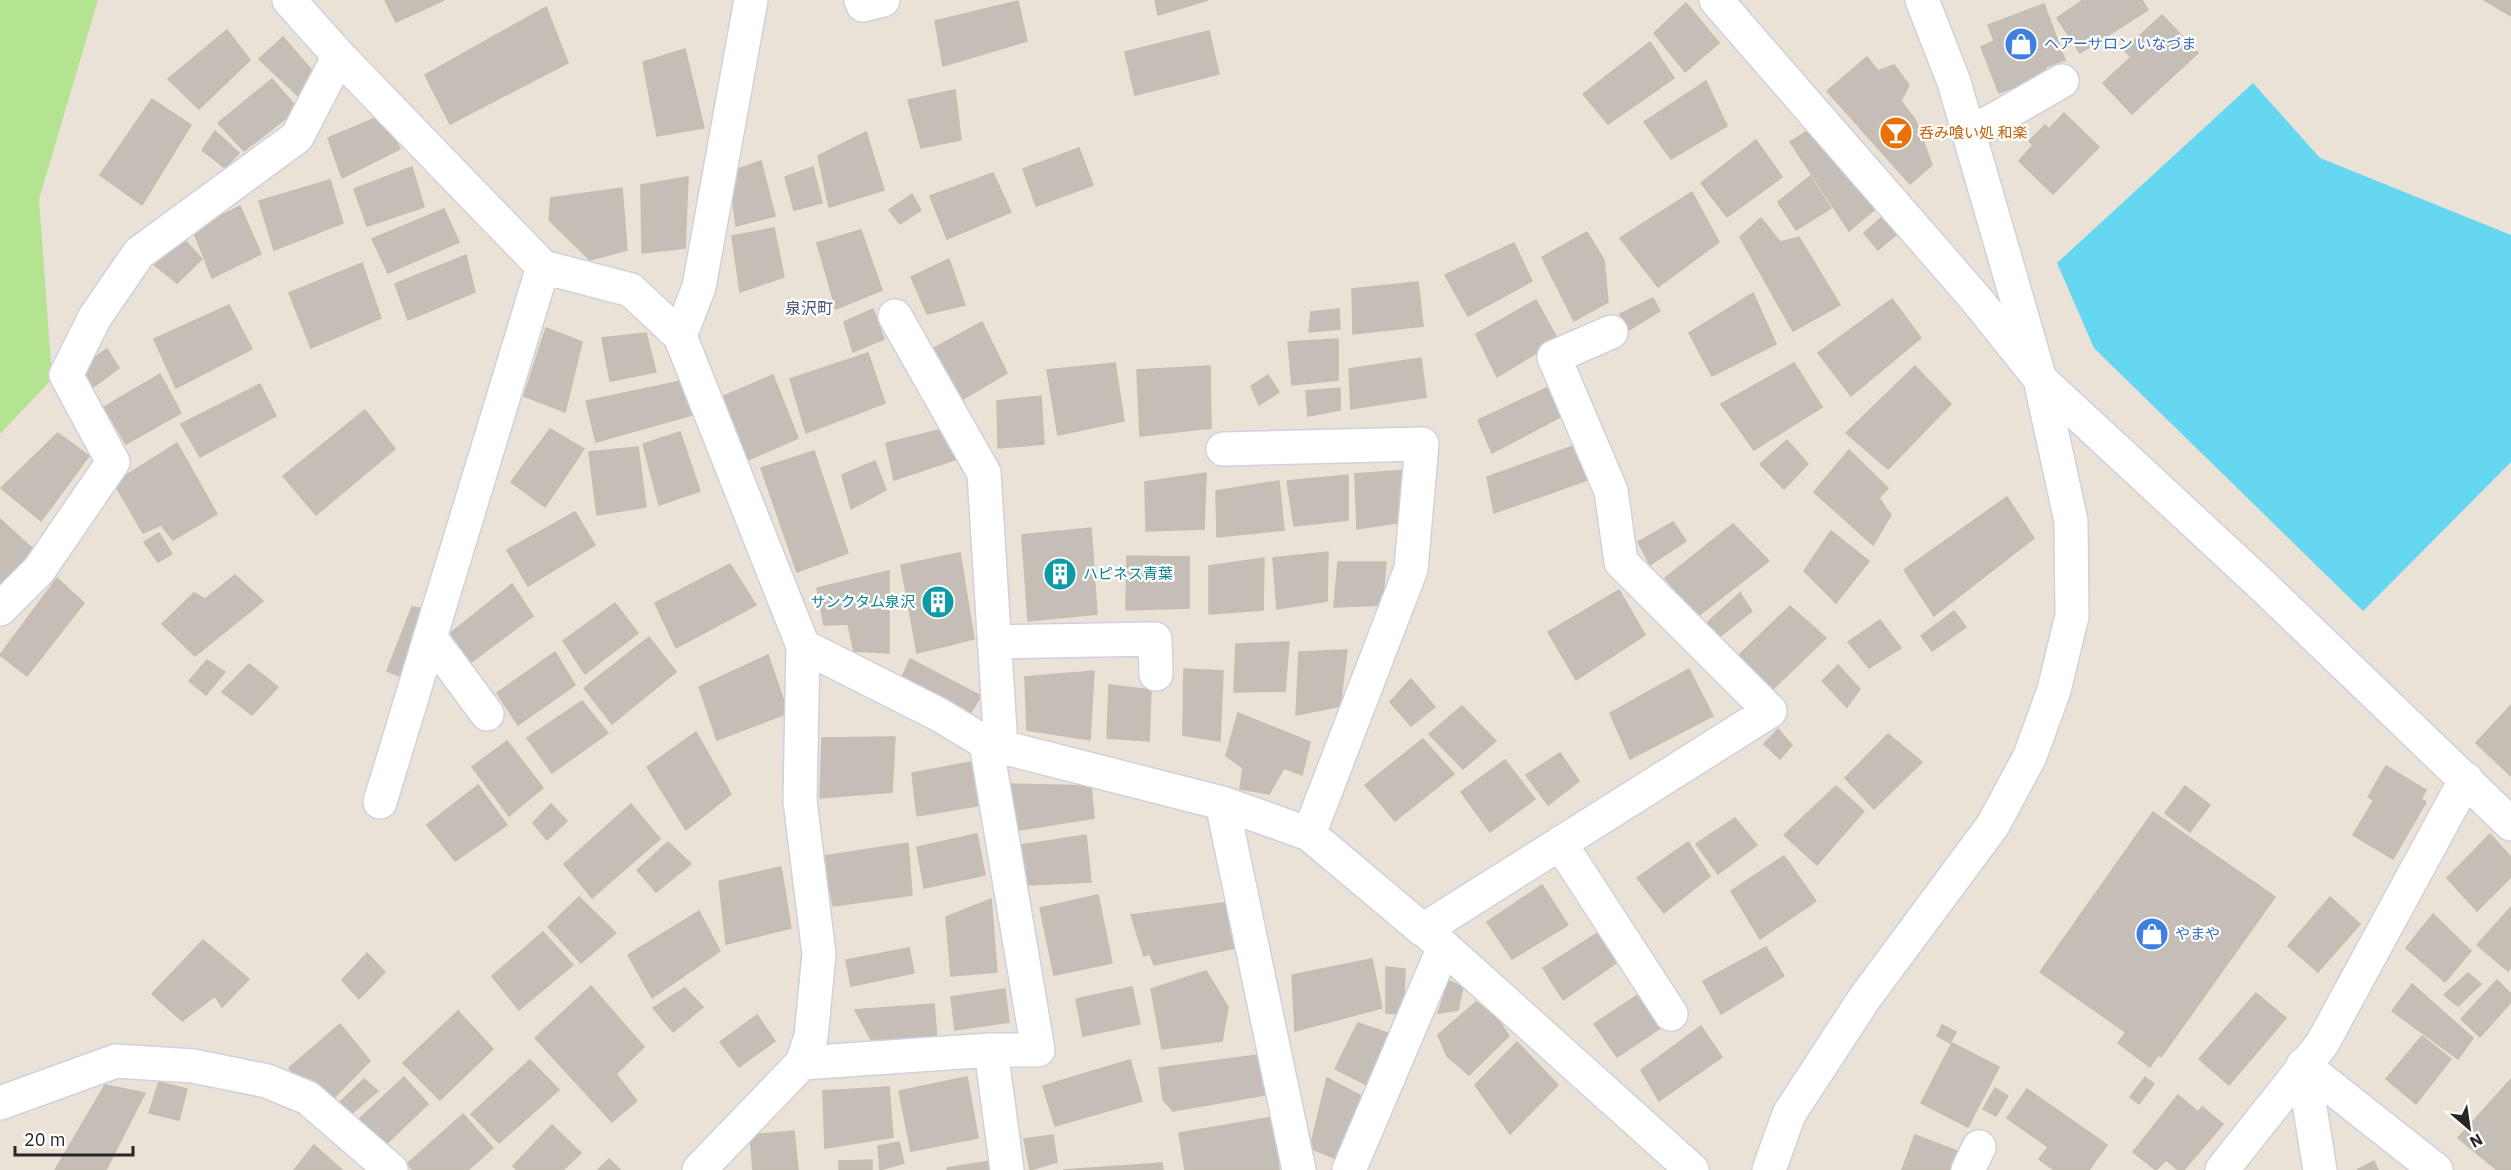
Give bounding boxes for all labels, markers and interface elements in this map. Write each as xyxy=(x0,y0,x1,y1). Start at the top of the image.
shop icon: ヘアーサロン いなづま xyxy=(2003,26,2039,62)
place label: ヘアーサロン いなづま xyxy=(2044,34,2196,53)
bar icon: 呑み喰い処 和楽 xyxy=(1878,115,1914,151)
place label: 呑み喰い処 和楽 xyxy=(1919,123,2028,142)
district label: 泉沢町 xyxy=(785,298,833,318)
building icon: ハピネス青葉 xyxy=(1042,556,1078,592)
place label: ハピネス青葉 xyxy=(1083,564,1173,583)
building icon: サンクタム泉沢 xyxy=(920,584,956,620)
place label: サンクタム泉沢 xyxy=(811,592,915,611)
shop icon: やまや xyxy=(2134,916,2170,952)
place label: やまや xyxy=(2175,924,2220,943)
north arrow xyxy=(2439,1098,2499,1158)
scale bar xyxy=(15,1119,134,1157)
text: 20 m xyxy=(24,1128,66,1151)
text: N xyxy=(2466,1130,2486,1153)

